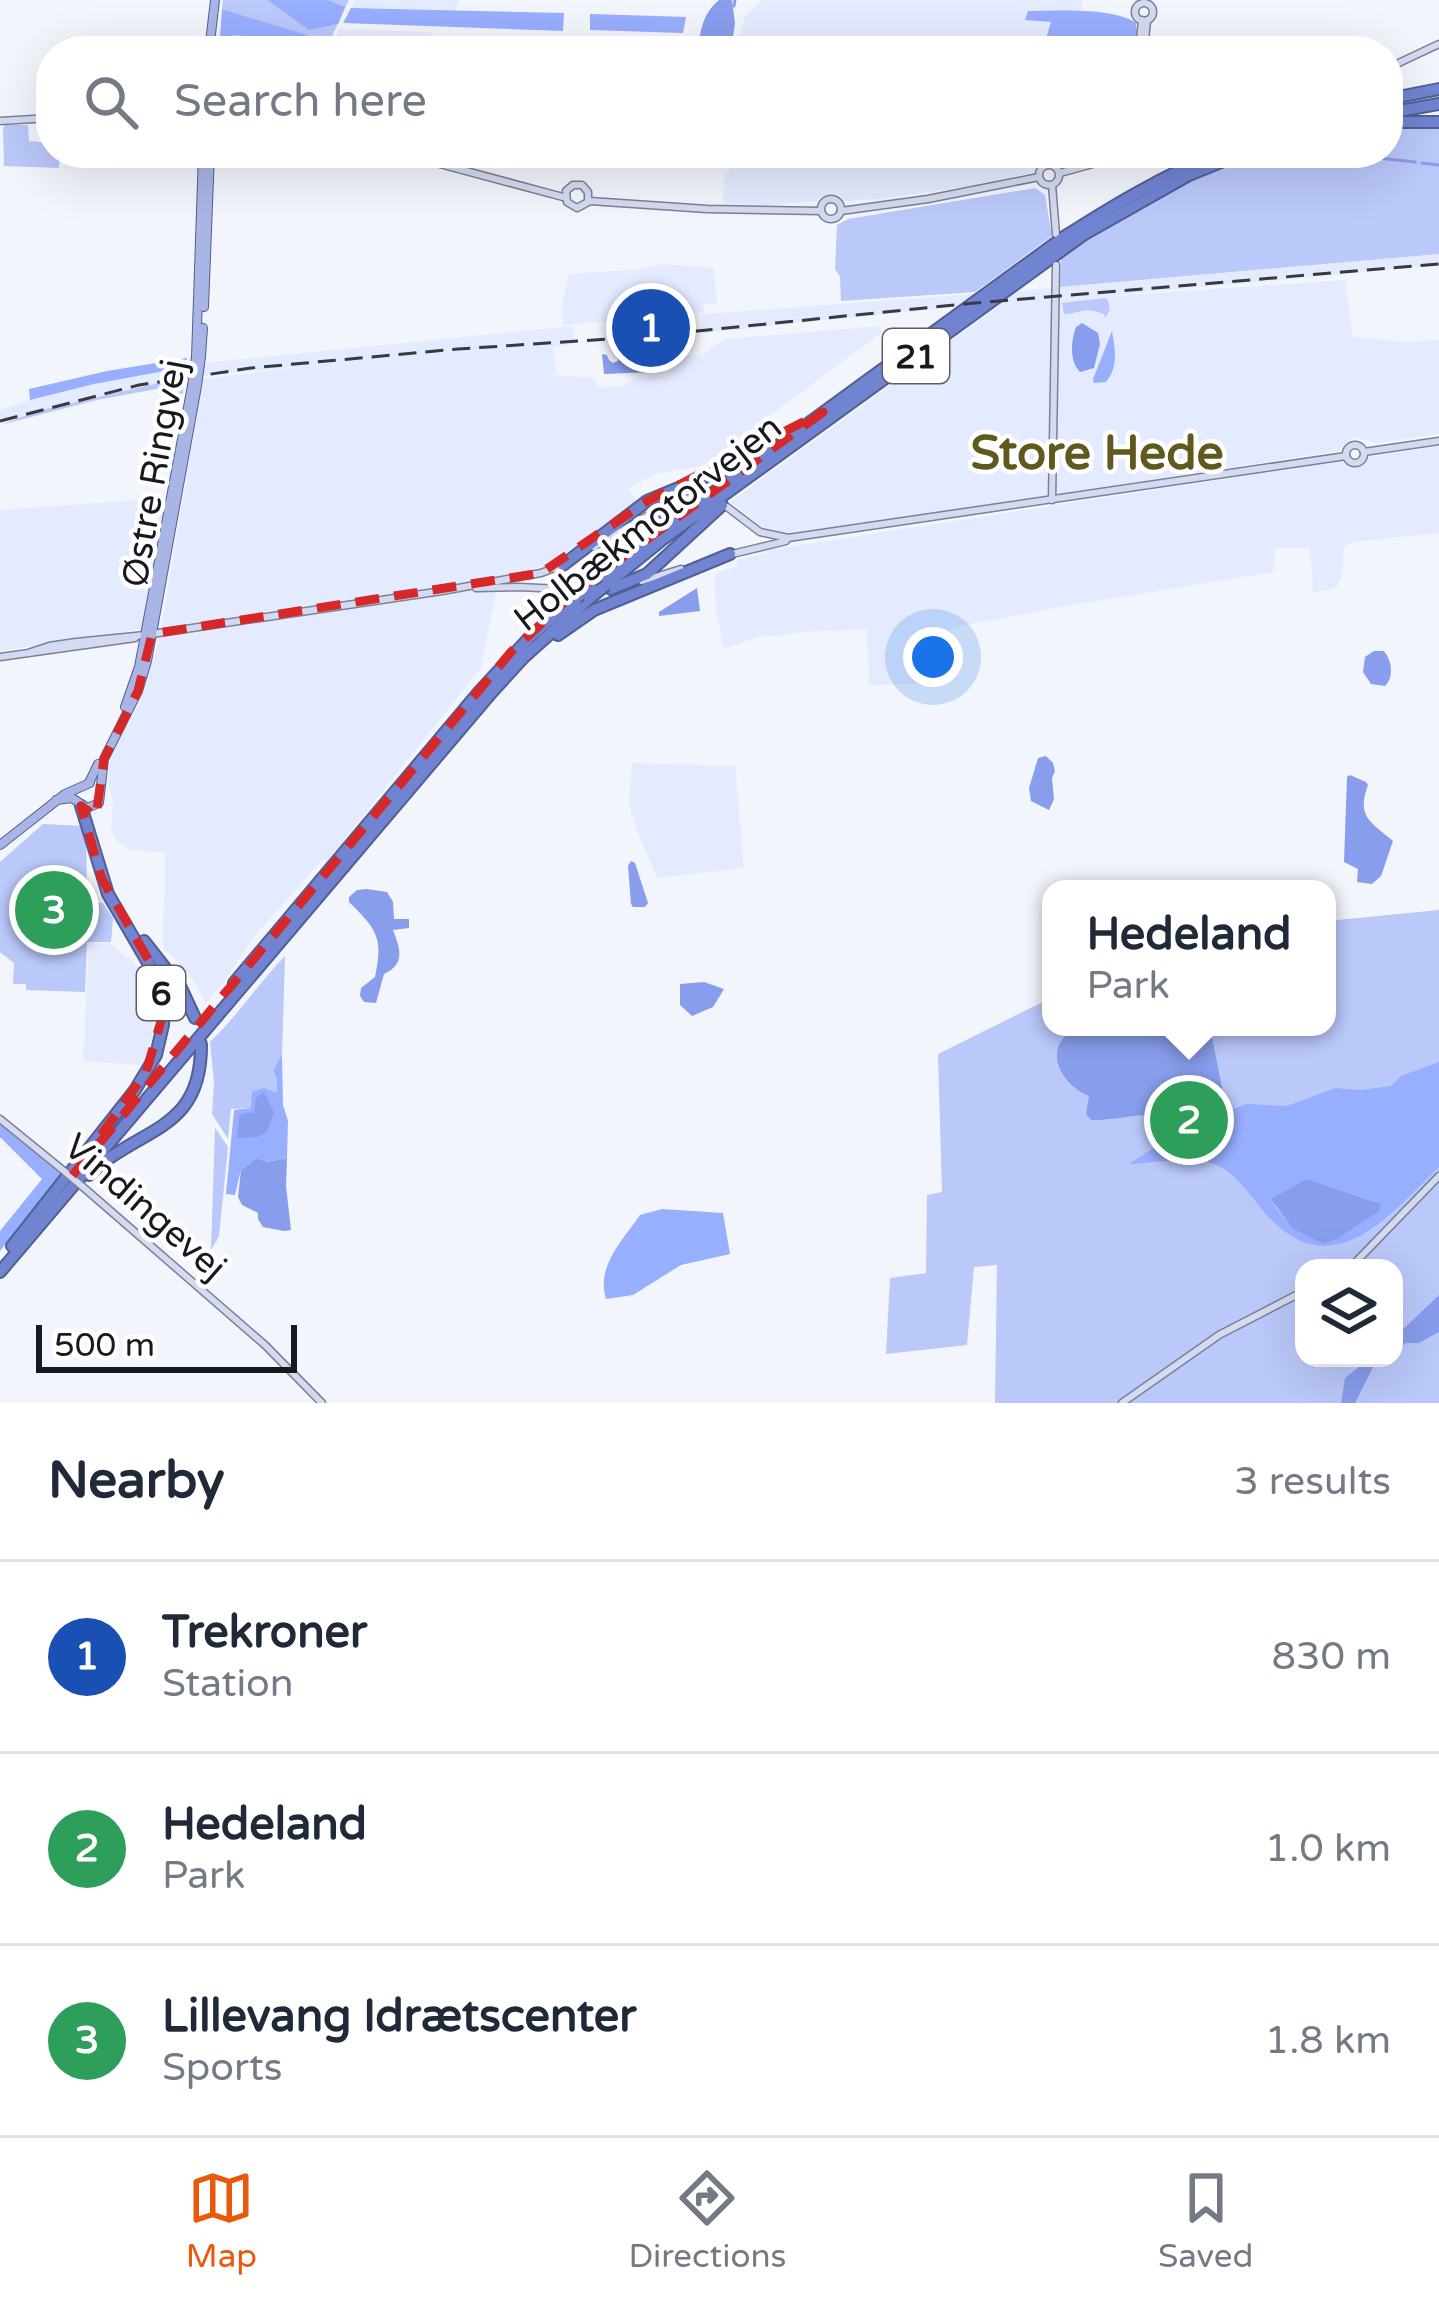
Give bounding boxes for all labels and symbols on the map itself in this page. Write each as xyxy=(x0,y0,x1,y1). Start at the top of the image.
pin: 1 xyxy=(612,283,690,373)
road number: 21 xyxy=(883,329,949,383)
street label: Østre Ringvej xyxy=(113,356,196,590)
street label: Holbækmotorvejen xyxy=(506,405,790,641)
district label: Store Hede xyxy=(970,425,1224,483)
your location xyxy=(903,627,963,687)
pin: 3 xyxy=(15,865,93,955)
road number: 6 xyxy=(137,966,185,1020)
pin: 2 xyxy=(1150,1075,1228,1165)
street label: Vindingevej xyxy=(55,1125,235,1289)
scale bar xyxy=(36,1319,297,1372)

